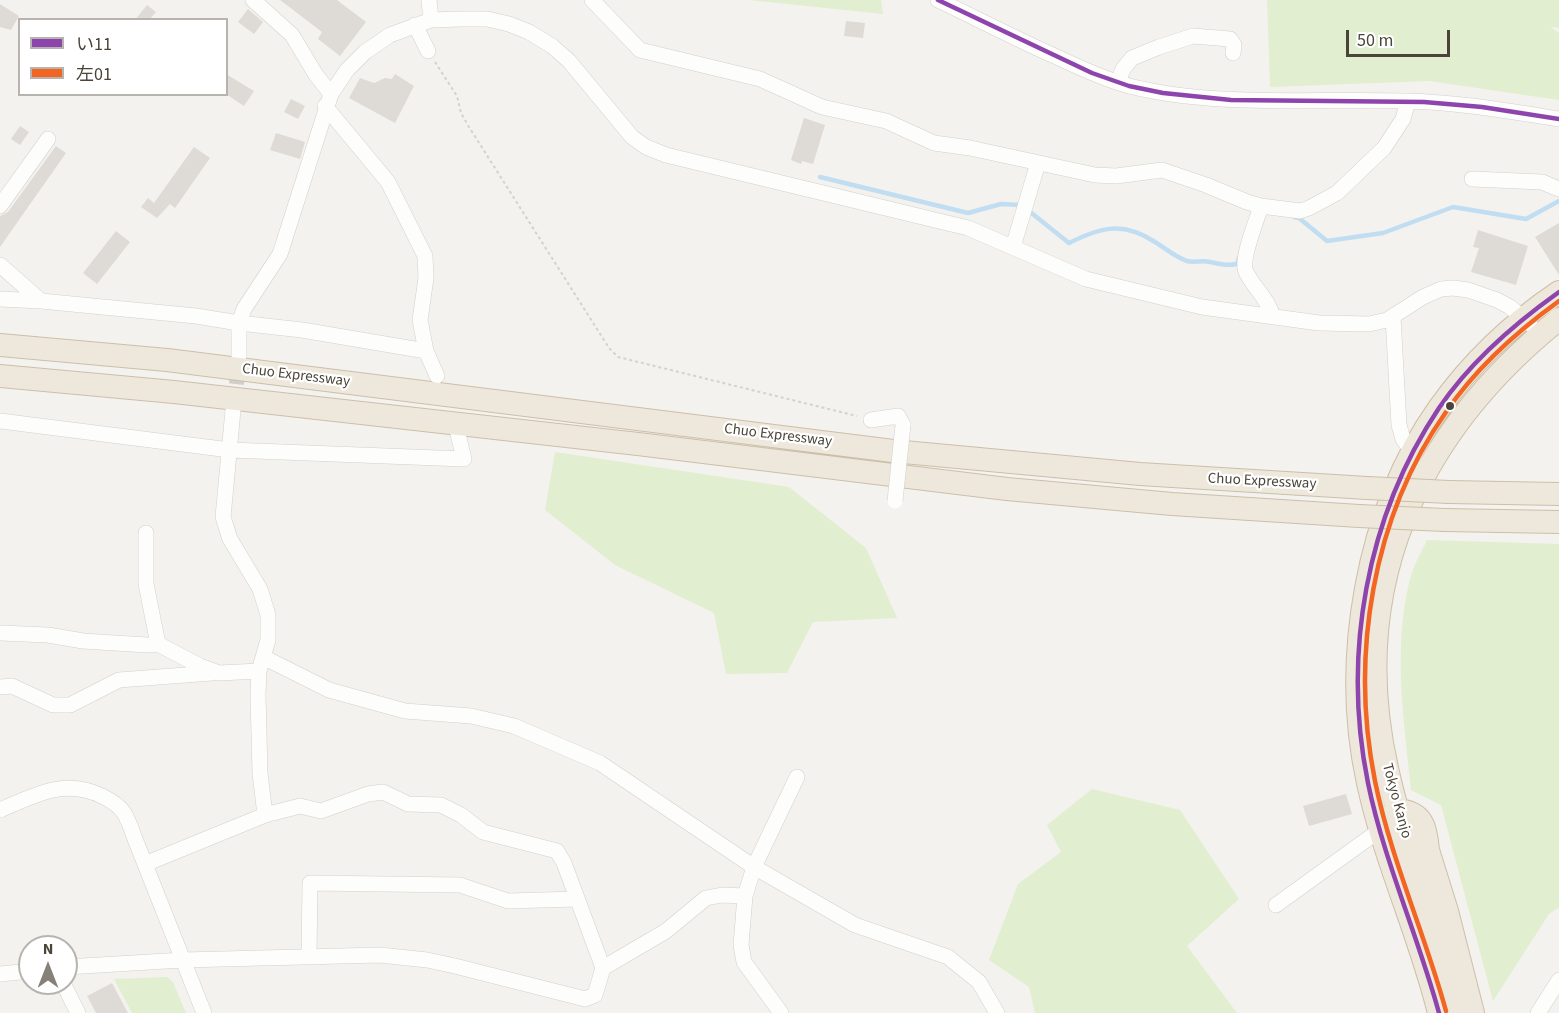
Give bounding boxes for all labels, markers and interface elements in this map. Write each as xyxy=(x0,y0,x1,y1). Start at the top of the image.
legend xyxy=(18,18,228,96)
scale bar xyxy=(1349,18,1452,56)
text: 50 m xyxy=(1357,28,1393,53)
text: い11 xyxy=(76,32,112,57)
text: 左01 xyxy=(76,62,112,87)
street label: Chuo Expressway xyxy=(241,360,351,392)
unlabelled marker xyxy=(1444,400,1456,412)
street label: Chuo Expressway xyxy=(723,420,833,452)
street label: Chuo Expressway xyxy=(1207,470,1317,494)
street label: Tokyo Kanjo xyxy=(1377,761,1415,841)
north arrow xyxy=(18,935,78,995)
text: N xyxy=(43,938,53,960)

